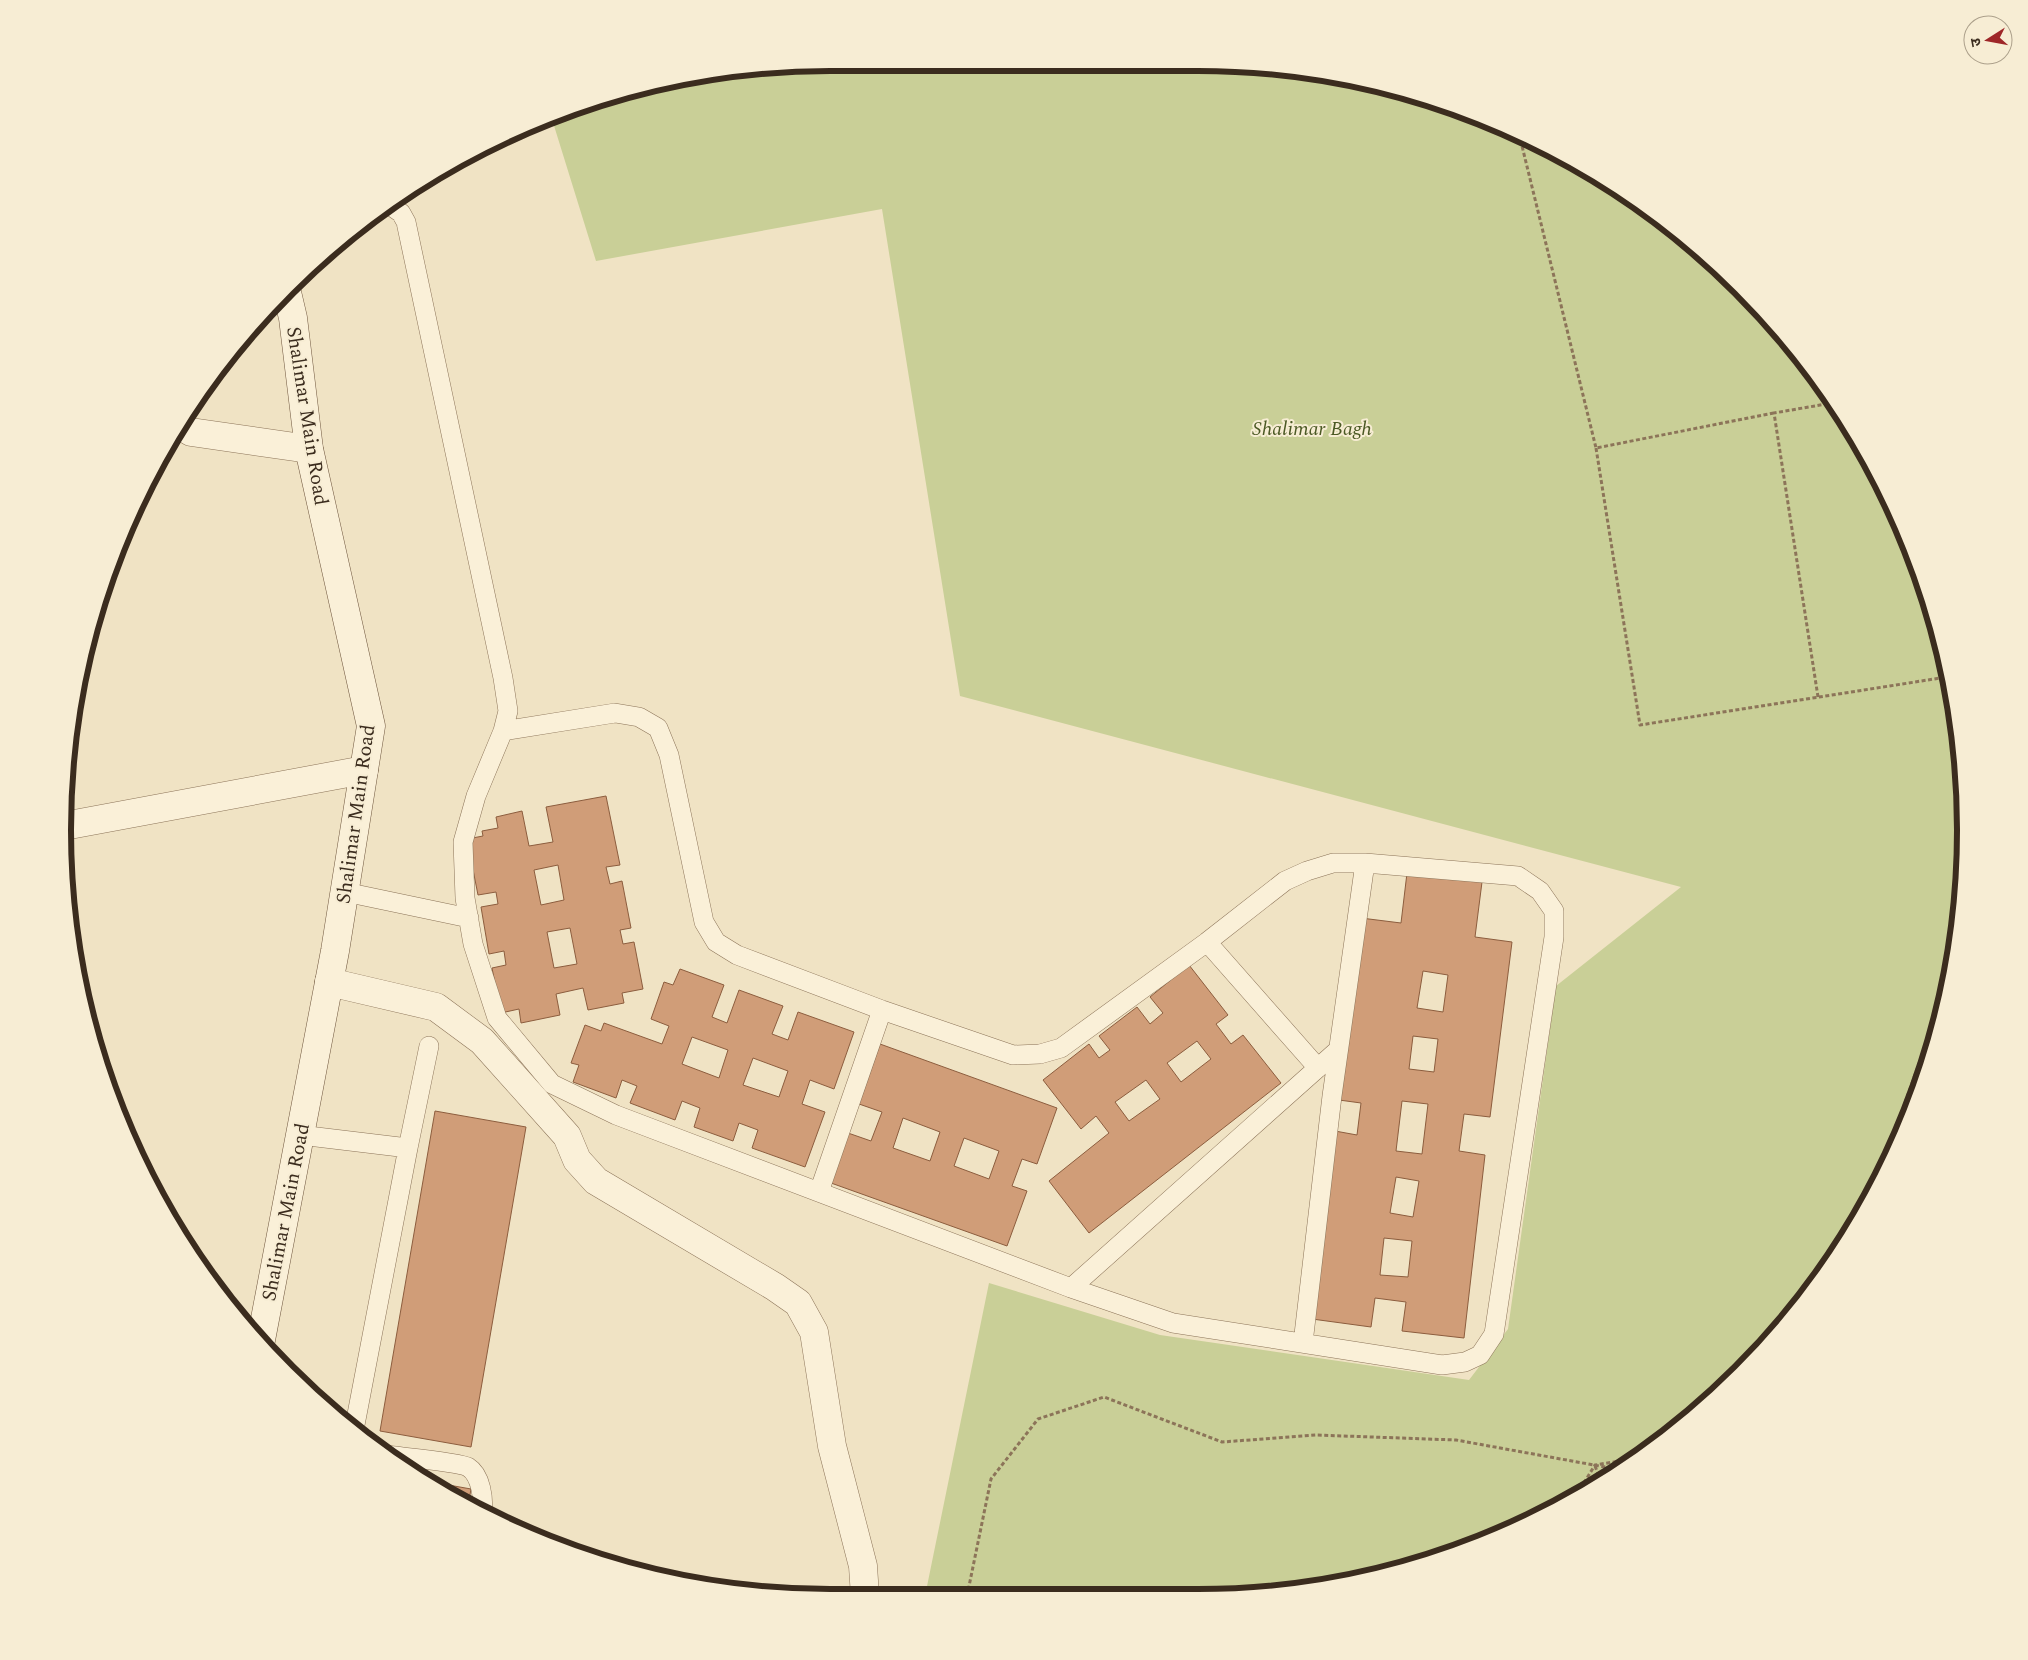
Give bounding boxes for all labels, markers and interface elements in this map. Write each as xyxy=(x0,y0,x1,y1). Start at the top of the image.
north arrow xyxy=(1963,15,2013,65)
text: उ xyxy=(1964,36,1987,48)
street label: Shalimar Main Road xyxy=(278,325,336,508)
park label: Shalimar Bagh xyxy=(1252,414,1372,444)
street label: Shalimar Main Road xyxy=(329,723,383,906)
street label: Shalimar Main Road xyxy=(254,1121,318,1304)

